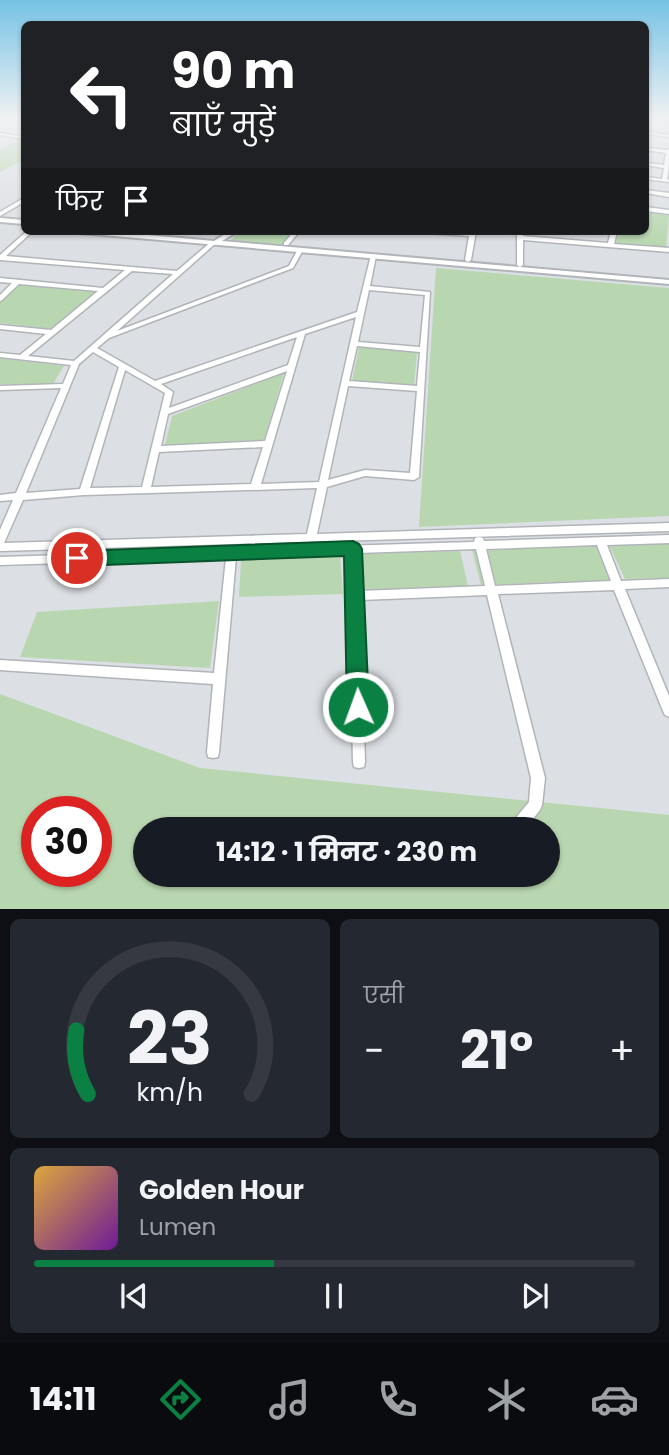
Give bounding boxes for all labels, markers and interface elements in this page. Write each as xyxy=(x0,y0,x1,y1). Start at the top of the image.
text: 90 m xyxy=(171,37,295,105)
icon: left xyxy=(56,49,147,140)
text: बाएँ मुड़ें xyxy=(171,102,275,147)
icon: arrive xyxy=(117,182,155,220)
text: फिर xyxy=(56,183,103,219)
pin xyxy=(47,528,107,588)
icon: arrive xyxy=(58,539,96,577)
position arrow xyxy=(321,670,395,744)
speed limit sign: 30 xyxy=(21,796,112,887)
text: 14:12 · 1 मिनट · 230 m xyxy=(216,834,477,870)
text: एसी xyxy=(364,979,404,1011)
text: 23 xyxy=(127,989,213,1090)
text: 21° xyxy=(460,1014,533,1087)
text: − xyxy=(364,1024,384,1077)
text: + xyxy=(609,1024,635,1077)
text: km/h xyxy=(136,1075,203,1110)
text: Golden Hour xyxy=(139,1172,304,1208)
text: Lumen xyxy=(139,1211,216,1243)
icon: previous xyxy=(115,1277,153,1315)
icon: pause xyxy=(315,1277,353,1315)
icon: next xyxy=(516,1277,554,1315)
icon: directions xyxy=(156,1375,205,1424)
icon: music xyxy=(265,1375,314,1424)
icon: phone xyxy=(373,1375,422,1424)
icon: climate xyxy=(482,1375,531,1424)
icon: car xyxy=(590,1375,639,1424)
text: 14:11 xyxy=(30,1376,97,1421)

